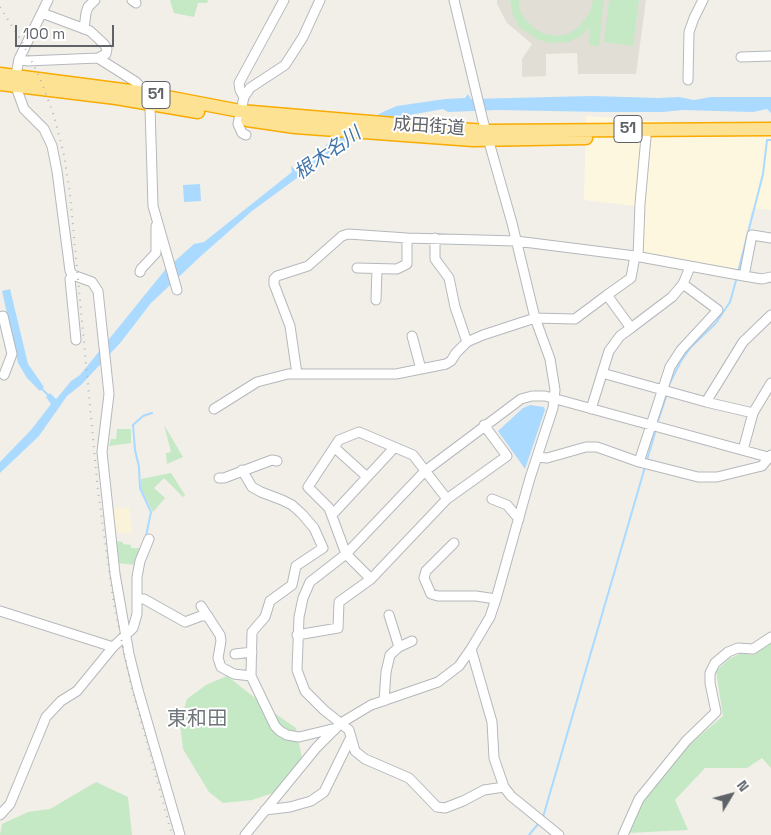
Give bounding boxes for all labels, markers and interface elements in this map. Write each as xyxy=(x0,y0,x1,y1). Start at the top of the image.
scale bar xyxy=(18,15,116,47)
text: 100 m xyxy=(23,24,65,43)
road number: 51 xyxy=(142,82,170,108)
street label: 成田街道 xyxy=(392,114,466,140)
road number: 51 xyxy=(614,116,642,142)
water label: 根木名川 xyxy=(290,123,366,185)
district label: 東和田 xyxy=(167,708,227,732)
north arrow xyxy=(706,770,756,820)
text: N xyxy=(733,777,753,795)

